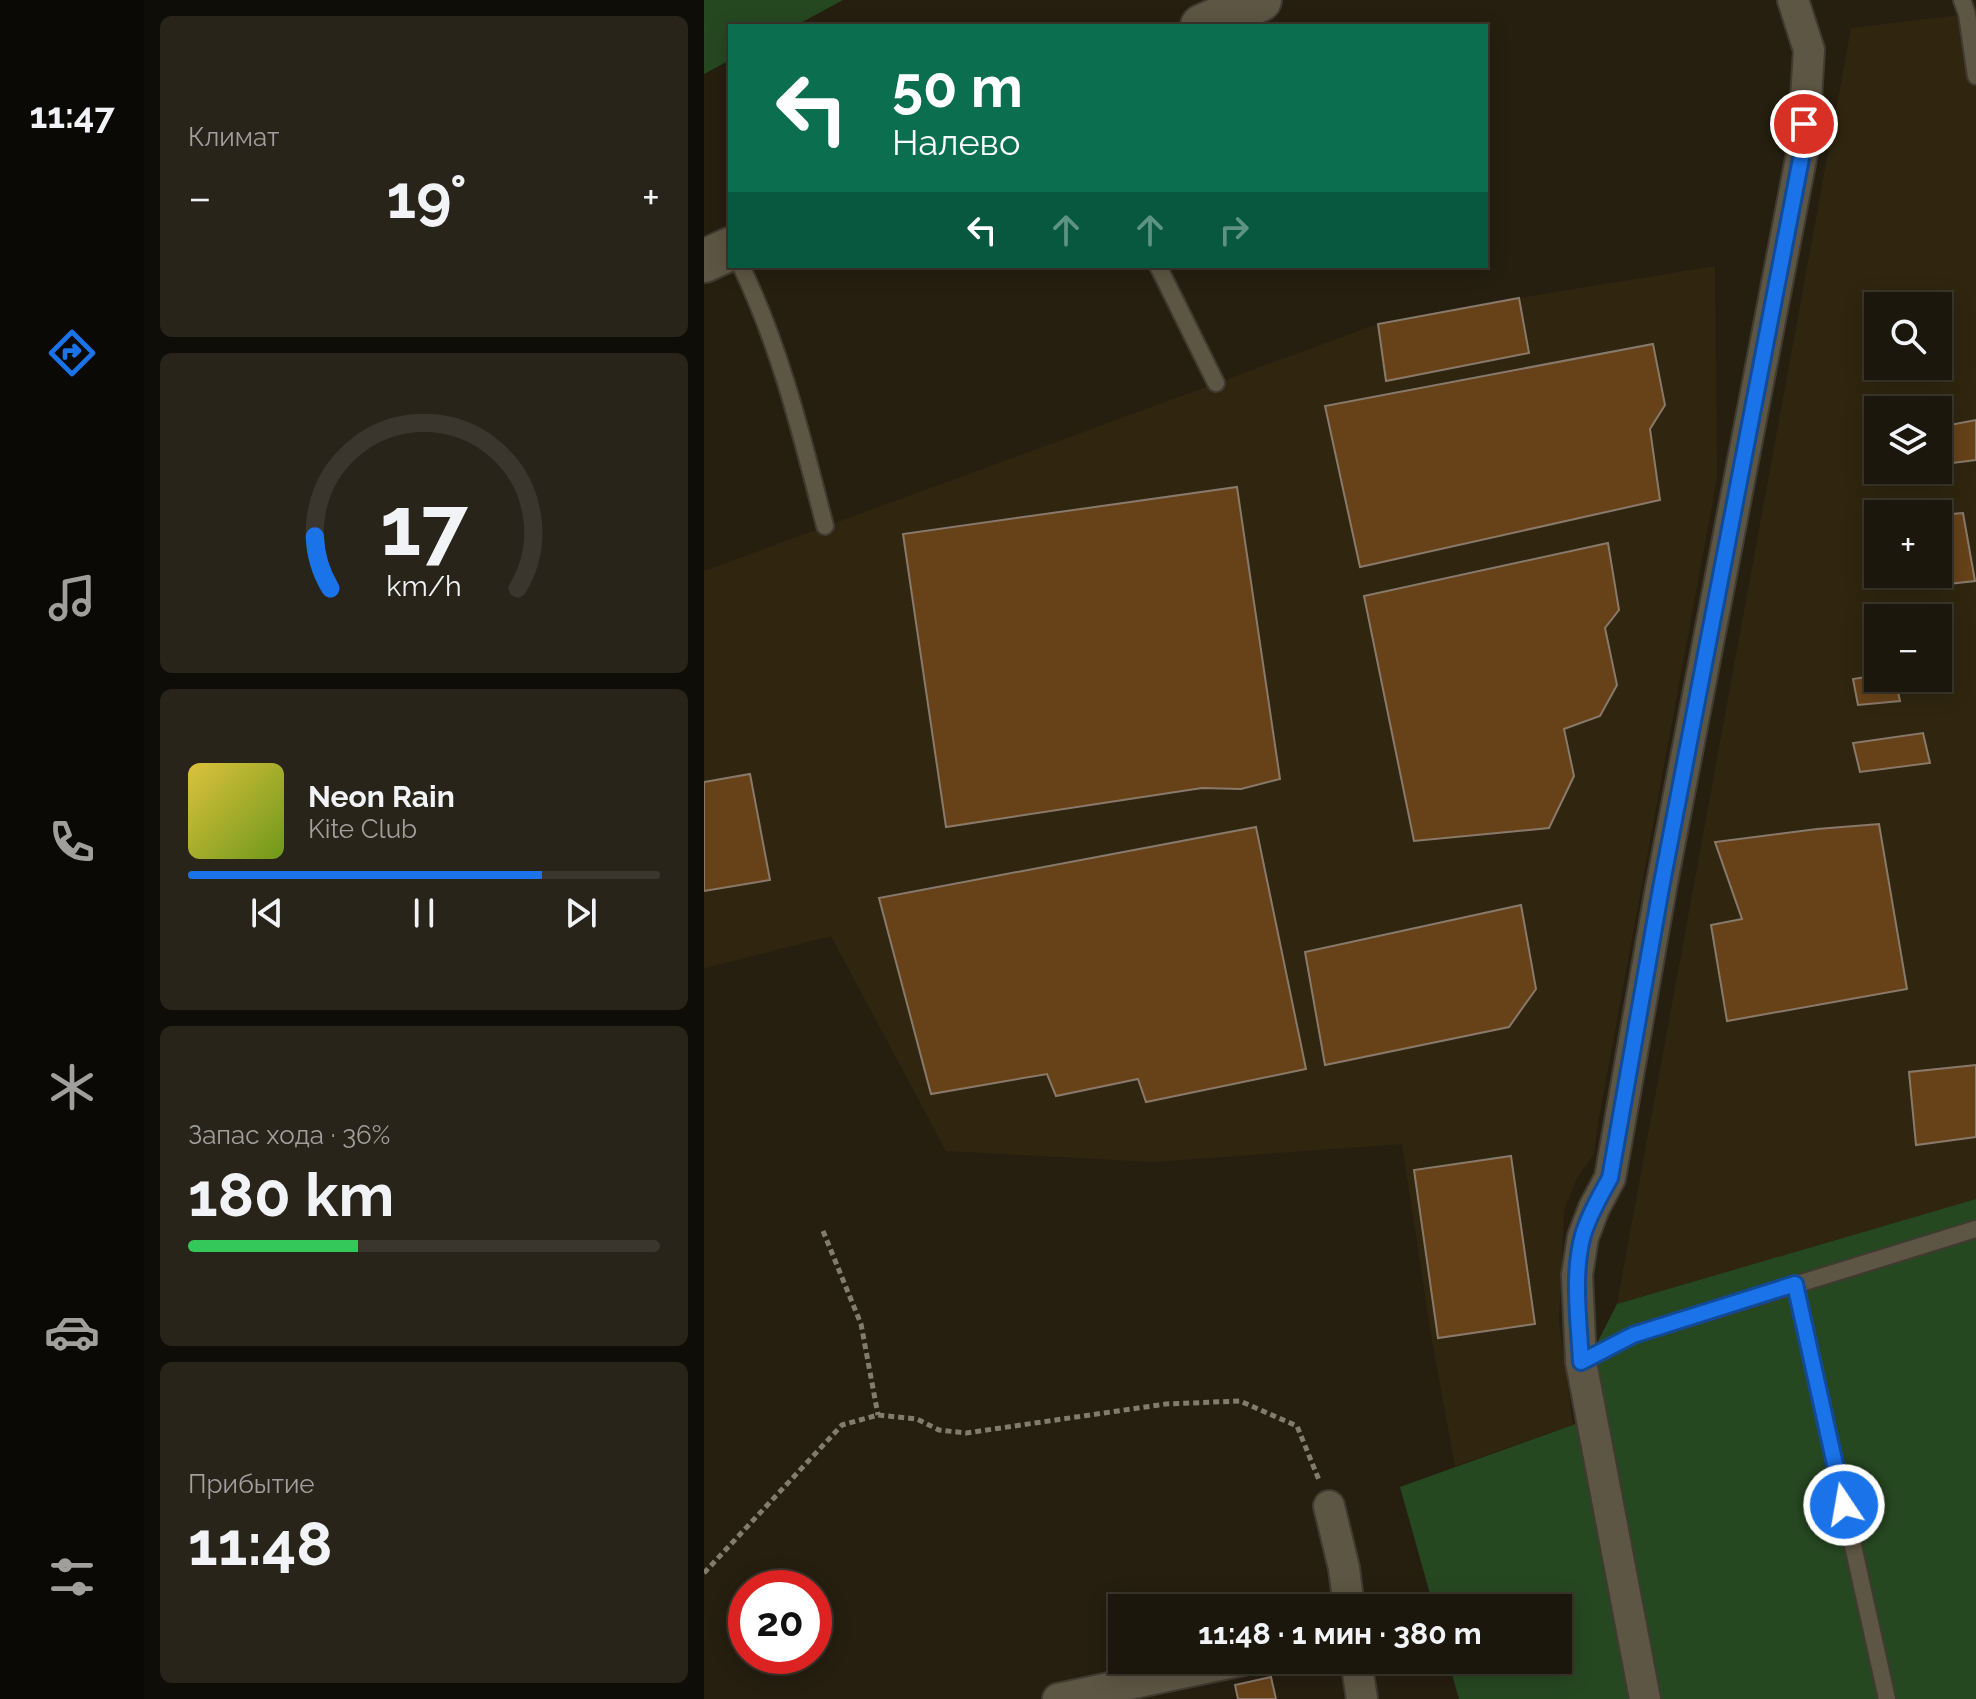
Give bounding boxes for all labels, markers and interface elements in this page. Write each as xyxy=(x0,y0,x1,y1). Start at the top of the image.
text: 50 m xyxy=(892,54,1023,120)
icon: left xyxy=(760,56,864,160)
pin xyxy=(1770,90,1838,158)
text: 11:47 xyxy=(29,94,115,136)
icon: arrive xyxy=(1782,102,1826,146)
text: Налево xyxy=(892,121,1020,163)
text: Климат xyxy=(188,122,279,152)
text: 19° xyxy=(387,162,467,232)
text: − xyxy=(188,172,212,223)
text: + xyxy=(642,172,660,223)
icon: left xyxy=(960,208,1004,252)
icon: ahead xyxy=(1044,208,1088,252)
icon: ahead xyxy=(1128,208,1172,252)
icon: right xyxy=(1212,208,1256,252)
map controls xyxy=(1864,292,1952,692)
button: search xyxy=(1864,292,1952,380)
icon: directions xyxy=(44,325,100,381)
button: layers xyxy=(1864,396,1952,484)
text: 17 xyxy=(380,476,468,573)
button: + xyxy=(1864,500,1952,588)
text: km/h xyxy=(386,569,462,603)
icon: music xyxy=(44,570,100,626)
button: − xyxy=(1864,604,1952,692)
text: Neon Rain xyxy=(308,779,455,814)
icon: phone xyxy=(44,814,100,870)
text: Kite Club xyxy=(308,814,417,844)
icon: previous xyxy=(245,891,289,935)
icon: pause xyxy=(402,891,446,935)
icon: next xyxy=(559,891,603,935)
icon: climate xyxy=(44,1059,100,1115)
text: Запас хода · 36% xyxy=(188,1120,390,1150)
text: 180 km xyxy=(188,1160,394,1230)
icon: car xyxy=(44,1304,100,1360)
position arrow xyxy=(1802,1463,1886,1547)
text: Прибытие xyxy=(188,1469,315,1499)
text: 11:48 xyxy=(188,1509,333,1579)
icon: filters xyxy=(44,1549,100,1605)
speed limit sign: 20 xyxy=(728,1570,832,1674)
text: 11:48 · 1 мин · 380 m xyxy=(1198,1616,1482,1651)

